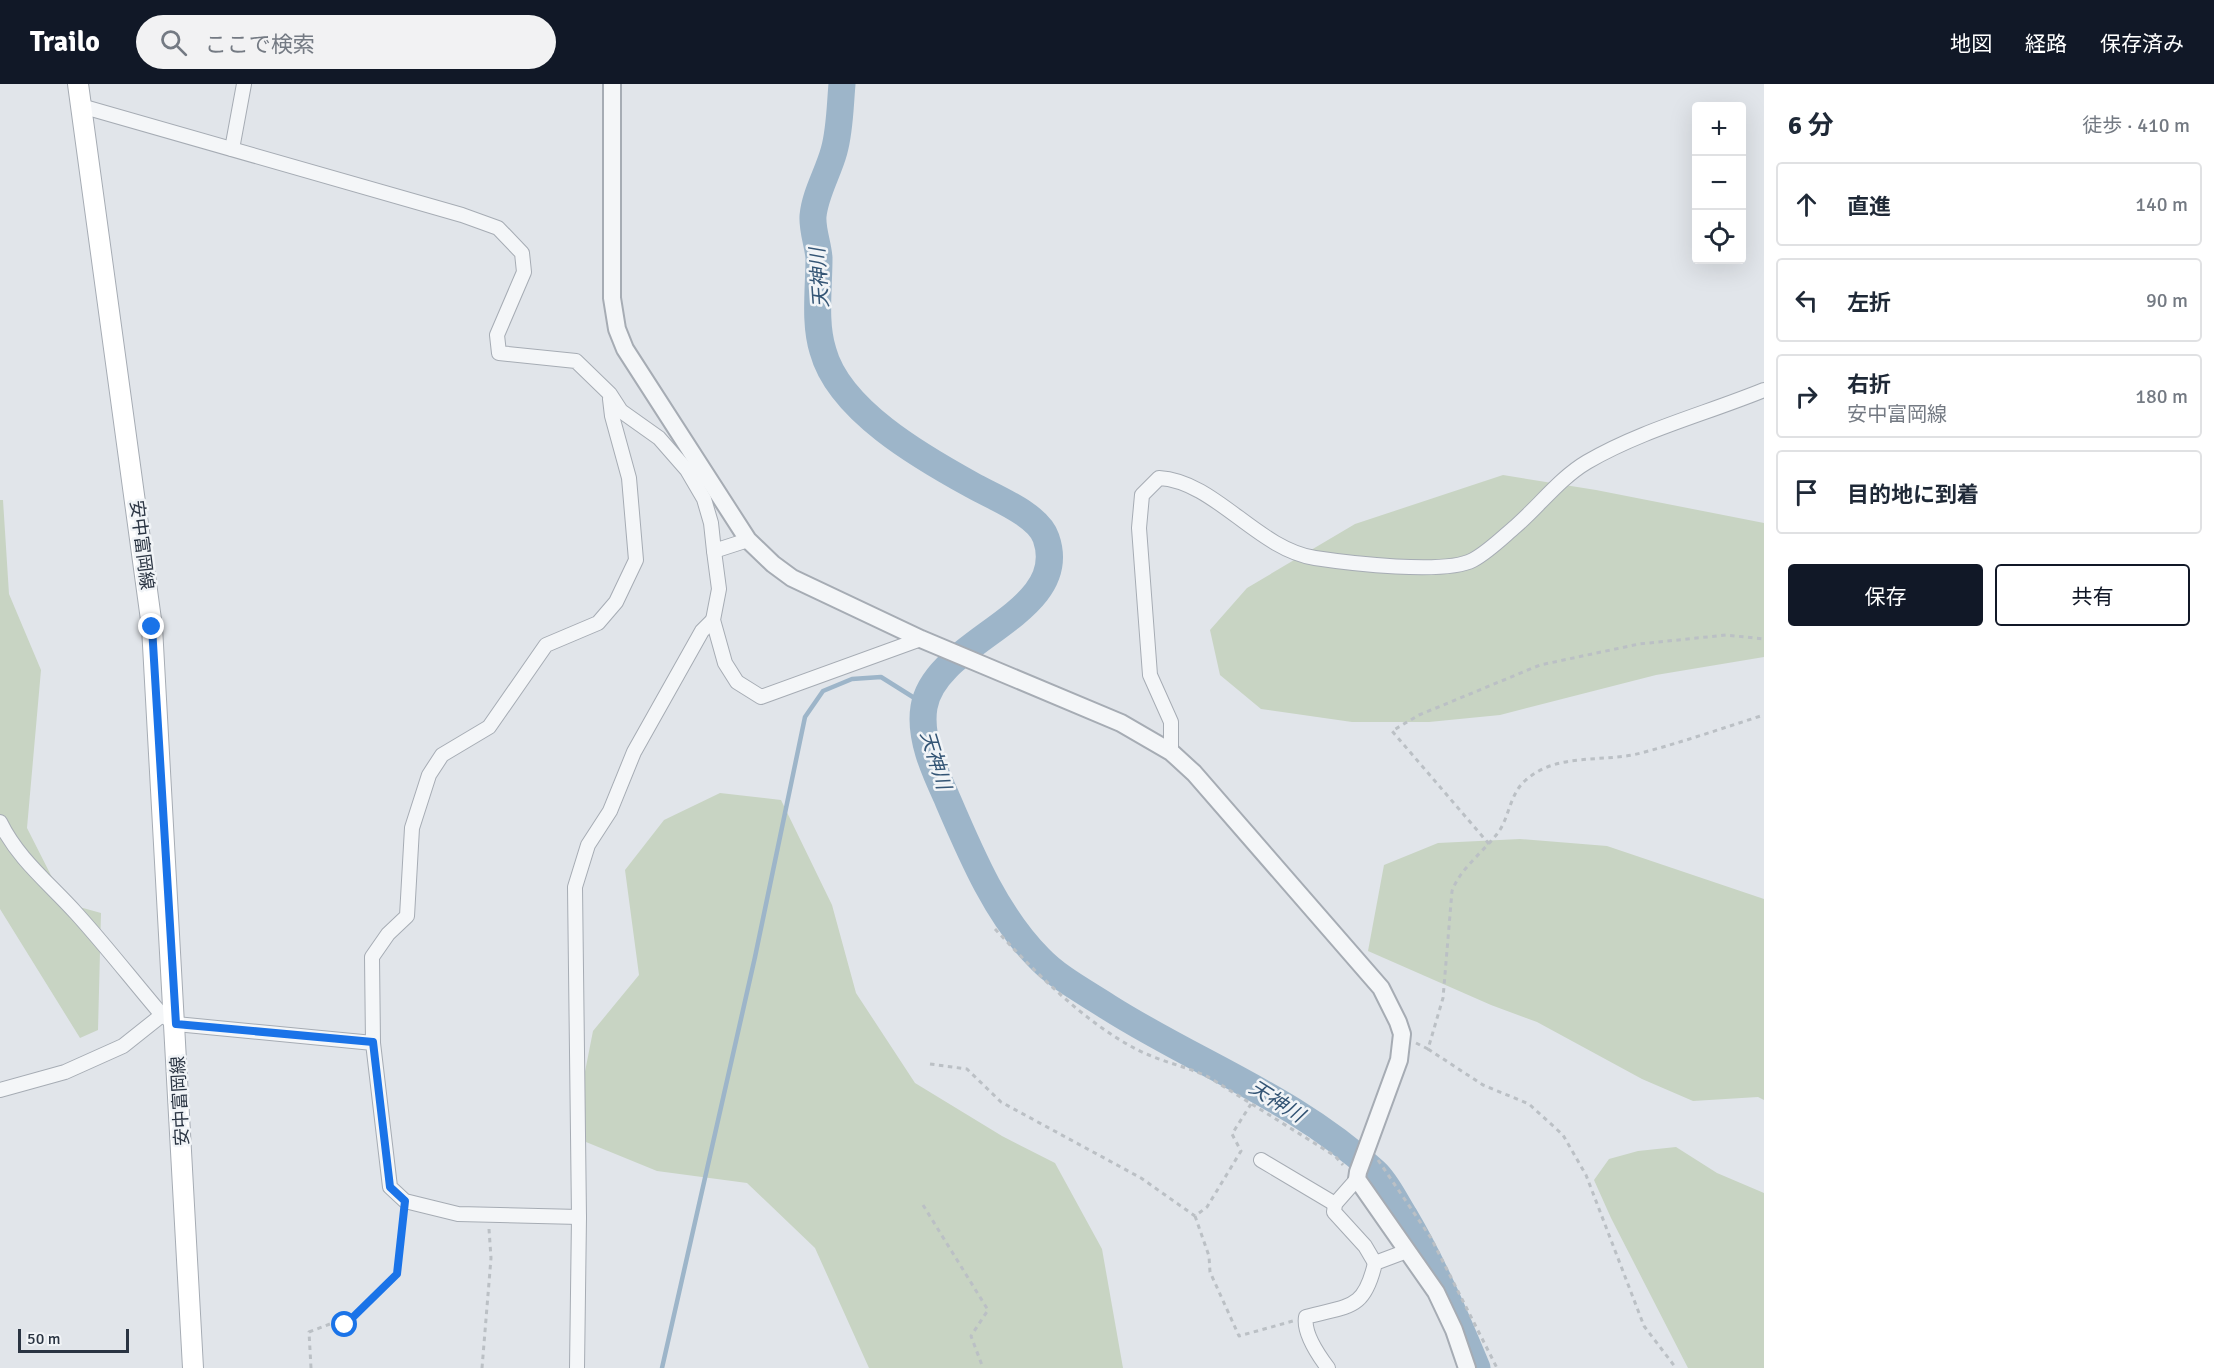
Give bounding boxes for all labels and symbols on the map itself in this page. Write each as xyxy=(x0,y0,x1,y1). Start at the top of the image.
water label: 天神川 xyxy=(805,245,834,309)
street label: 安中富岡線 xyxy=(126,499,158,591)
route end xyxy=(138,613,164,639)
water label: 天神川 xyxy=(915,728,957,794)
street label: 安中富岡線 xyxy=(167,1055,193,1147)
water label: 天神川 xyxy=(1245,1075,1310,1129)
route start xyxy=(331,1311,357,1337)
scale bar xyxy=(18,1326,129,1354)

